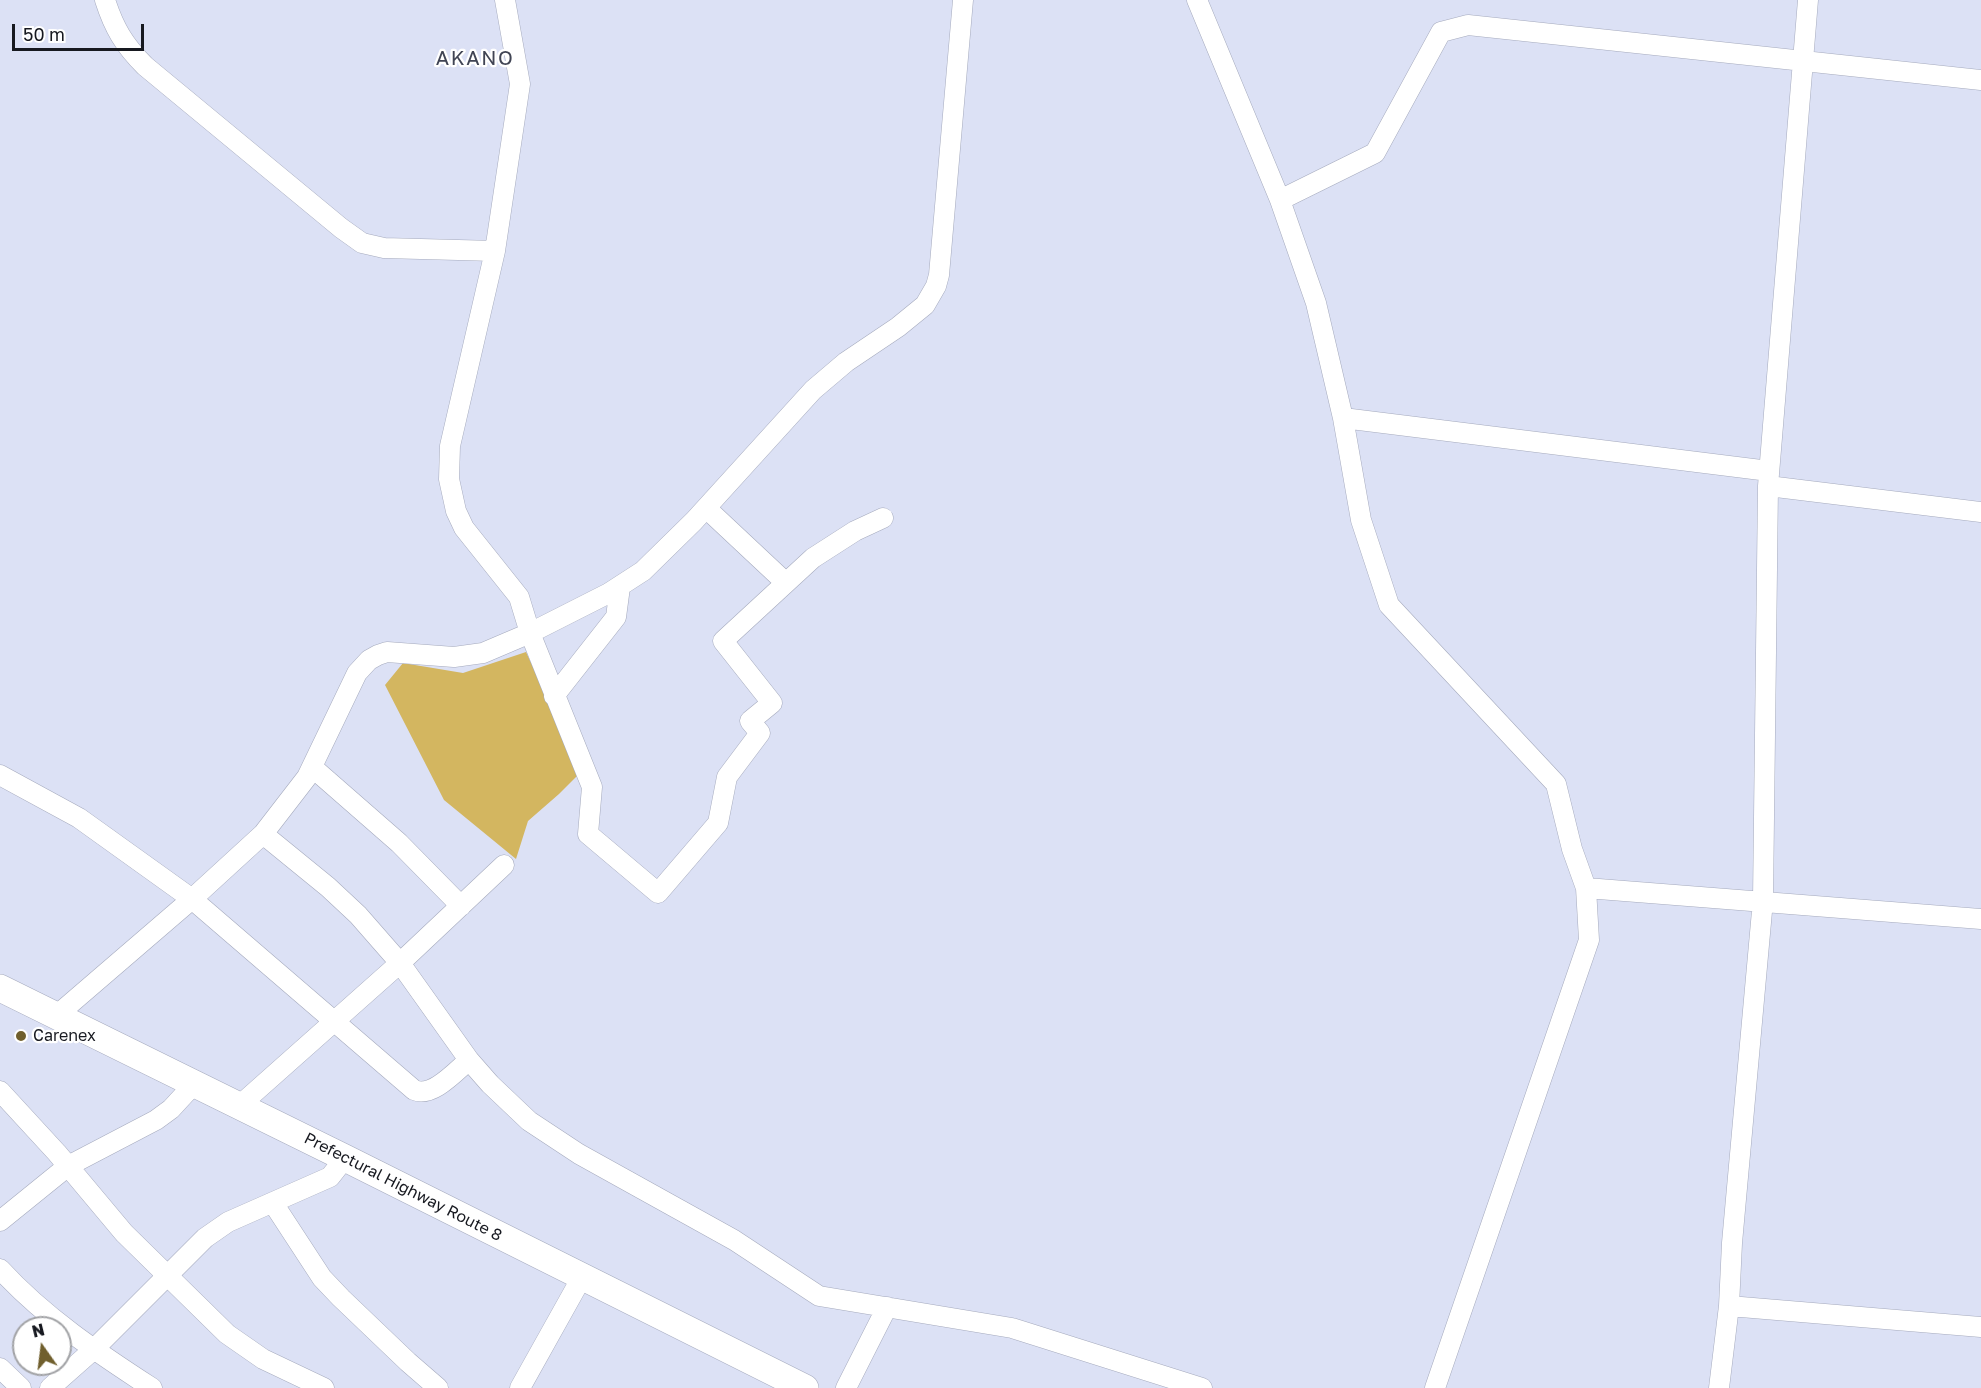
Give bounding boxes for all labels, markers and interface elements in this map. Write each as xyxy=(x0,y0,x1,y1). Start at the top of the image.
scale bar xyxy=(15,12,147,50)
text: 50 m xyxy=(23,23,65,45)
district label: AKANO xyxy=(436,47,514,71)
place label: Carenex xyxy=(33,1026,96,1046)
marker: Carenex xyxy=(14,1029,28,1043)
street label: Prefectural Highway Route 8 xyxy=(301,1129,505,1245)
north arrow xyxy=(12,1316,72,1376)
text: N xyxy=(30,1319,46,1342)

